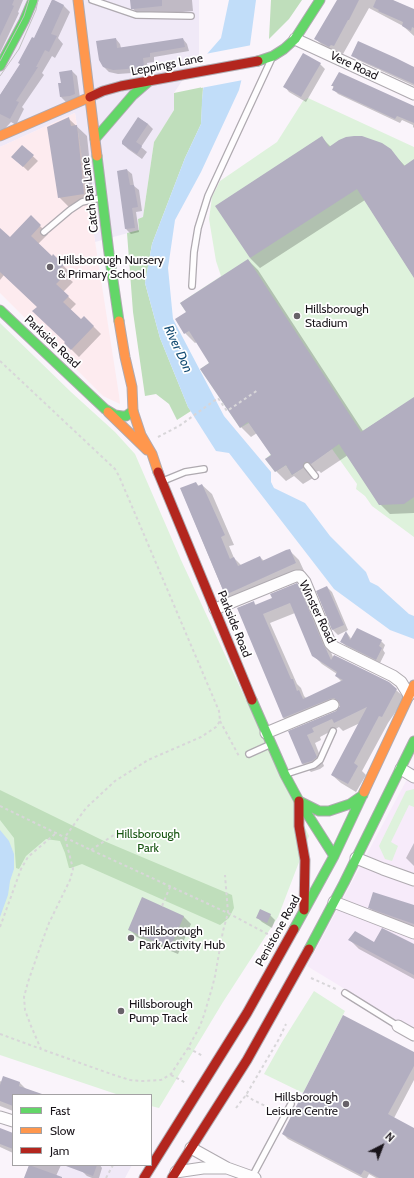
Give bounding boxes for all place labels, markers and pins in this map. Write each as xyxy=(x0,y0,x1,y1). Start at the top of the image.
place label: Hillsborough Nursery & Primary School xyxy=(58,253,164,281)
marker: Hillsborough Nursery & Primary School xyxy=(45,262,55,272)
place label: Hillsborough Stadium xyxy=(305,302,369,330)
marker: Hillsborough Stadium xyxy=(292,311,302,321)
place label: Hillsborough Park Activity Hub xyxy=(139,924,225,952)
marker: Hillsborough Park Activity Hub xyxy=(126,933,136,943)
place label: Hillsborough Pump Track xyxy=(129,997,193,1025)
marker: Hillsborough Pump Track xyxy=(116,1006,126,1016)
place label: Hillsborough Leisure Centre xyxy=(266,1090,338,1118)
marker: Hillsborough Leisure Centre xyxy=(341,1099,351,1109)

